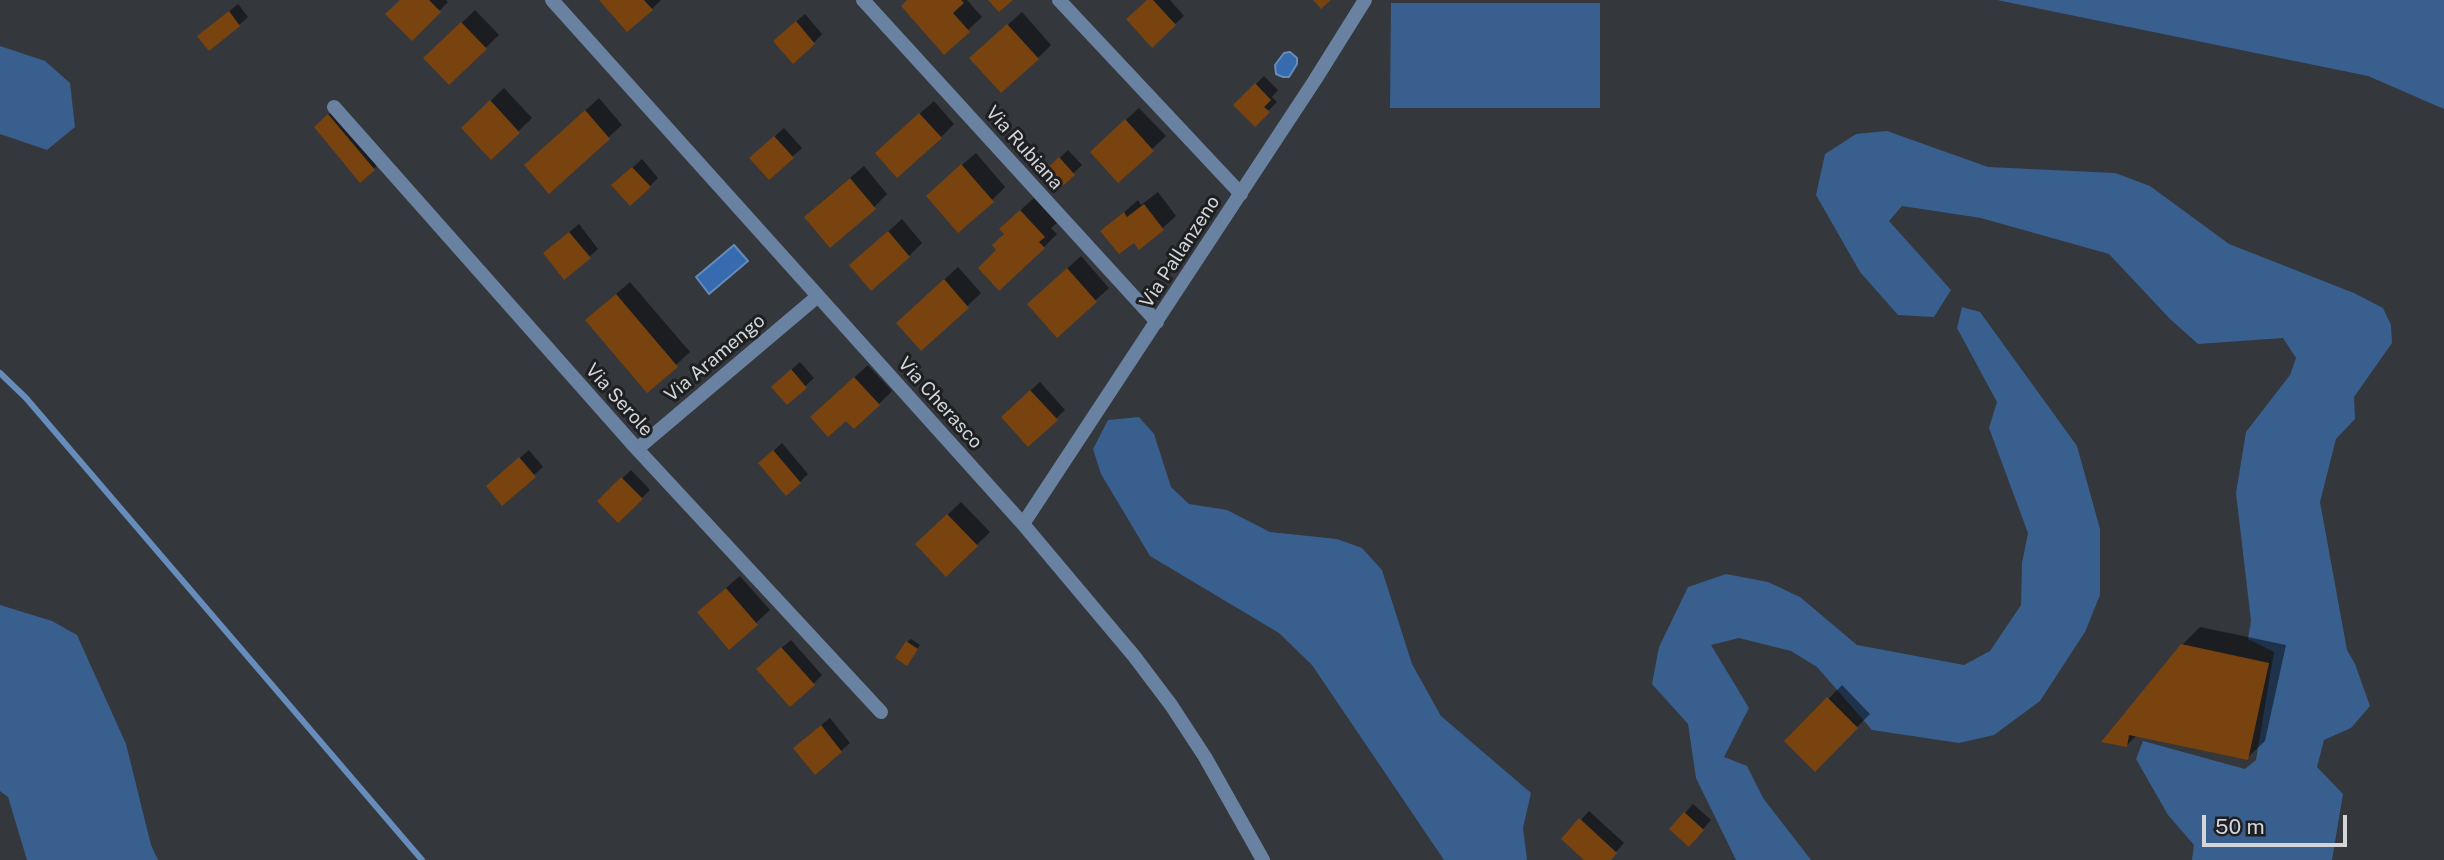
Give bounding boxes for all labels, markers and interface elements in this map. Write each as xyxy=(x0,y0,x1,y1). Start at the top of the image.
street label: Via Rubiana xyxy=(981,102,1067,194)
street label: Via Pallanzeno xyxy=(1135,192,1225,312)
street label: Via Aramengo xyxy=(660,309,770,407)
street label: Via Cherasco xyxy=(893,352,987,454)
street label: Via Serole xyxy=(580,359,658,441)
scale bar xyxy=(2206,800,2351,844)
text: 50 m xyxy=(2215,814,2265,839)

